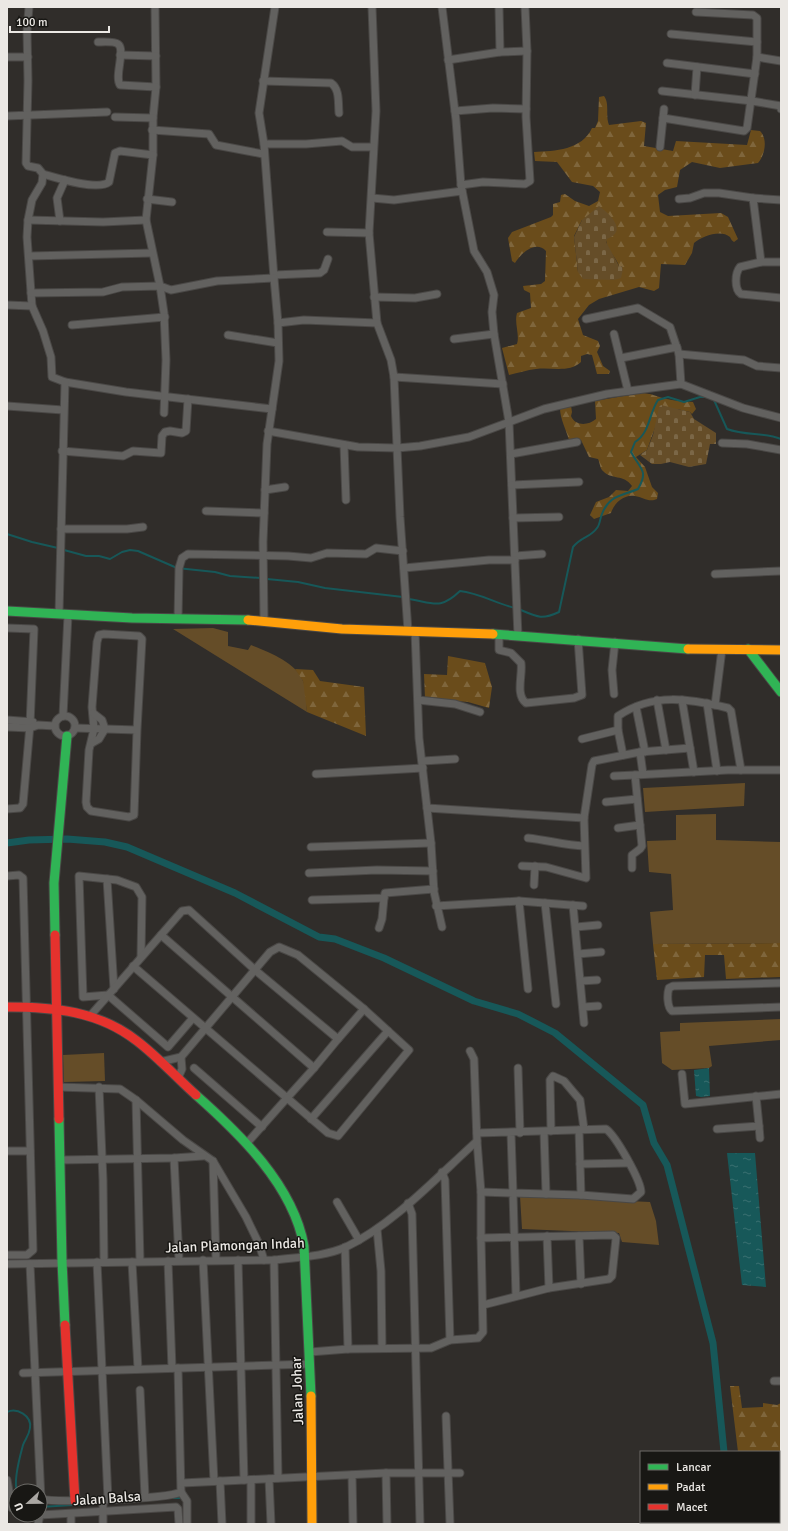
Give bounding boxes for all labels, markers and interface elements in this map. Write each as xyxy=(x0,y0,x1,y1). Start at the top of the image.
scale bar xyxy=(10,8,109,34)
text: 100 m xyxy=(16,15,48,30)
street label: Jalan Plamongan Indah xyxy=(165,1235,305,1256)
street label: Jalan Johar xyxy=(288,1356,307,1425)
legend xyxy=(640,1451,780,1523)
text: Lancar xyxy=(676,1460,712,1475)
text: Padat xyxy=(676,1480,705,1495)
north arrow xyxy=(8,1483,48,1523)
street label: Jalan Balsa xyxy=(73,1488,141,1509)
text: Macet xyxy=(676,1500,708,1515)
text: U xyxy=(12,1501,27,1512)

